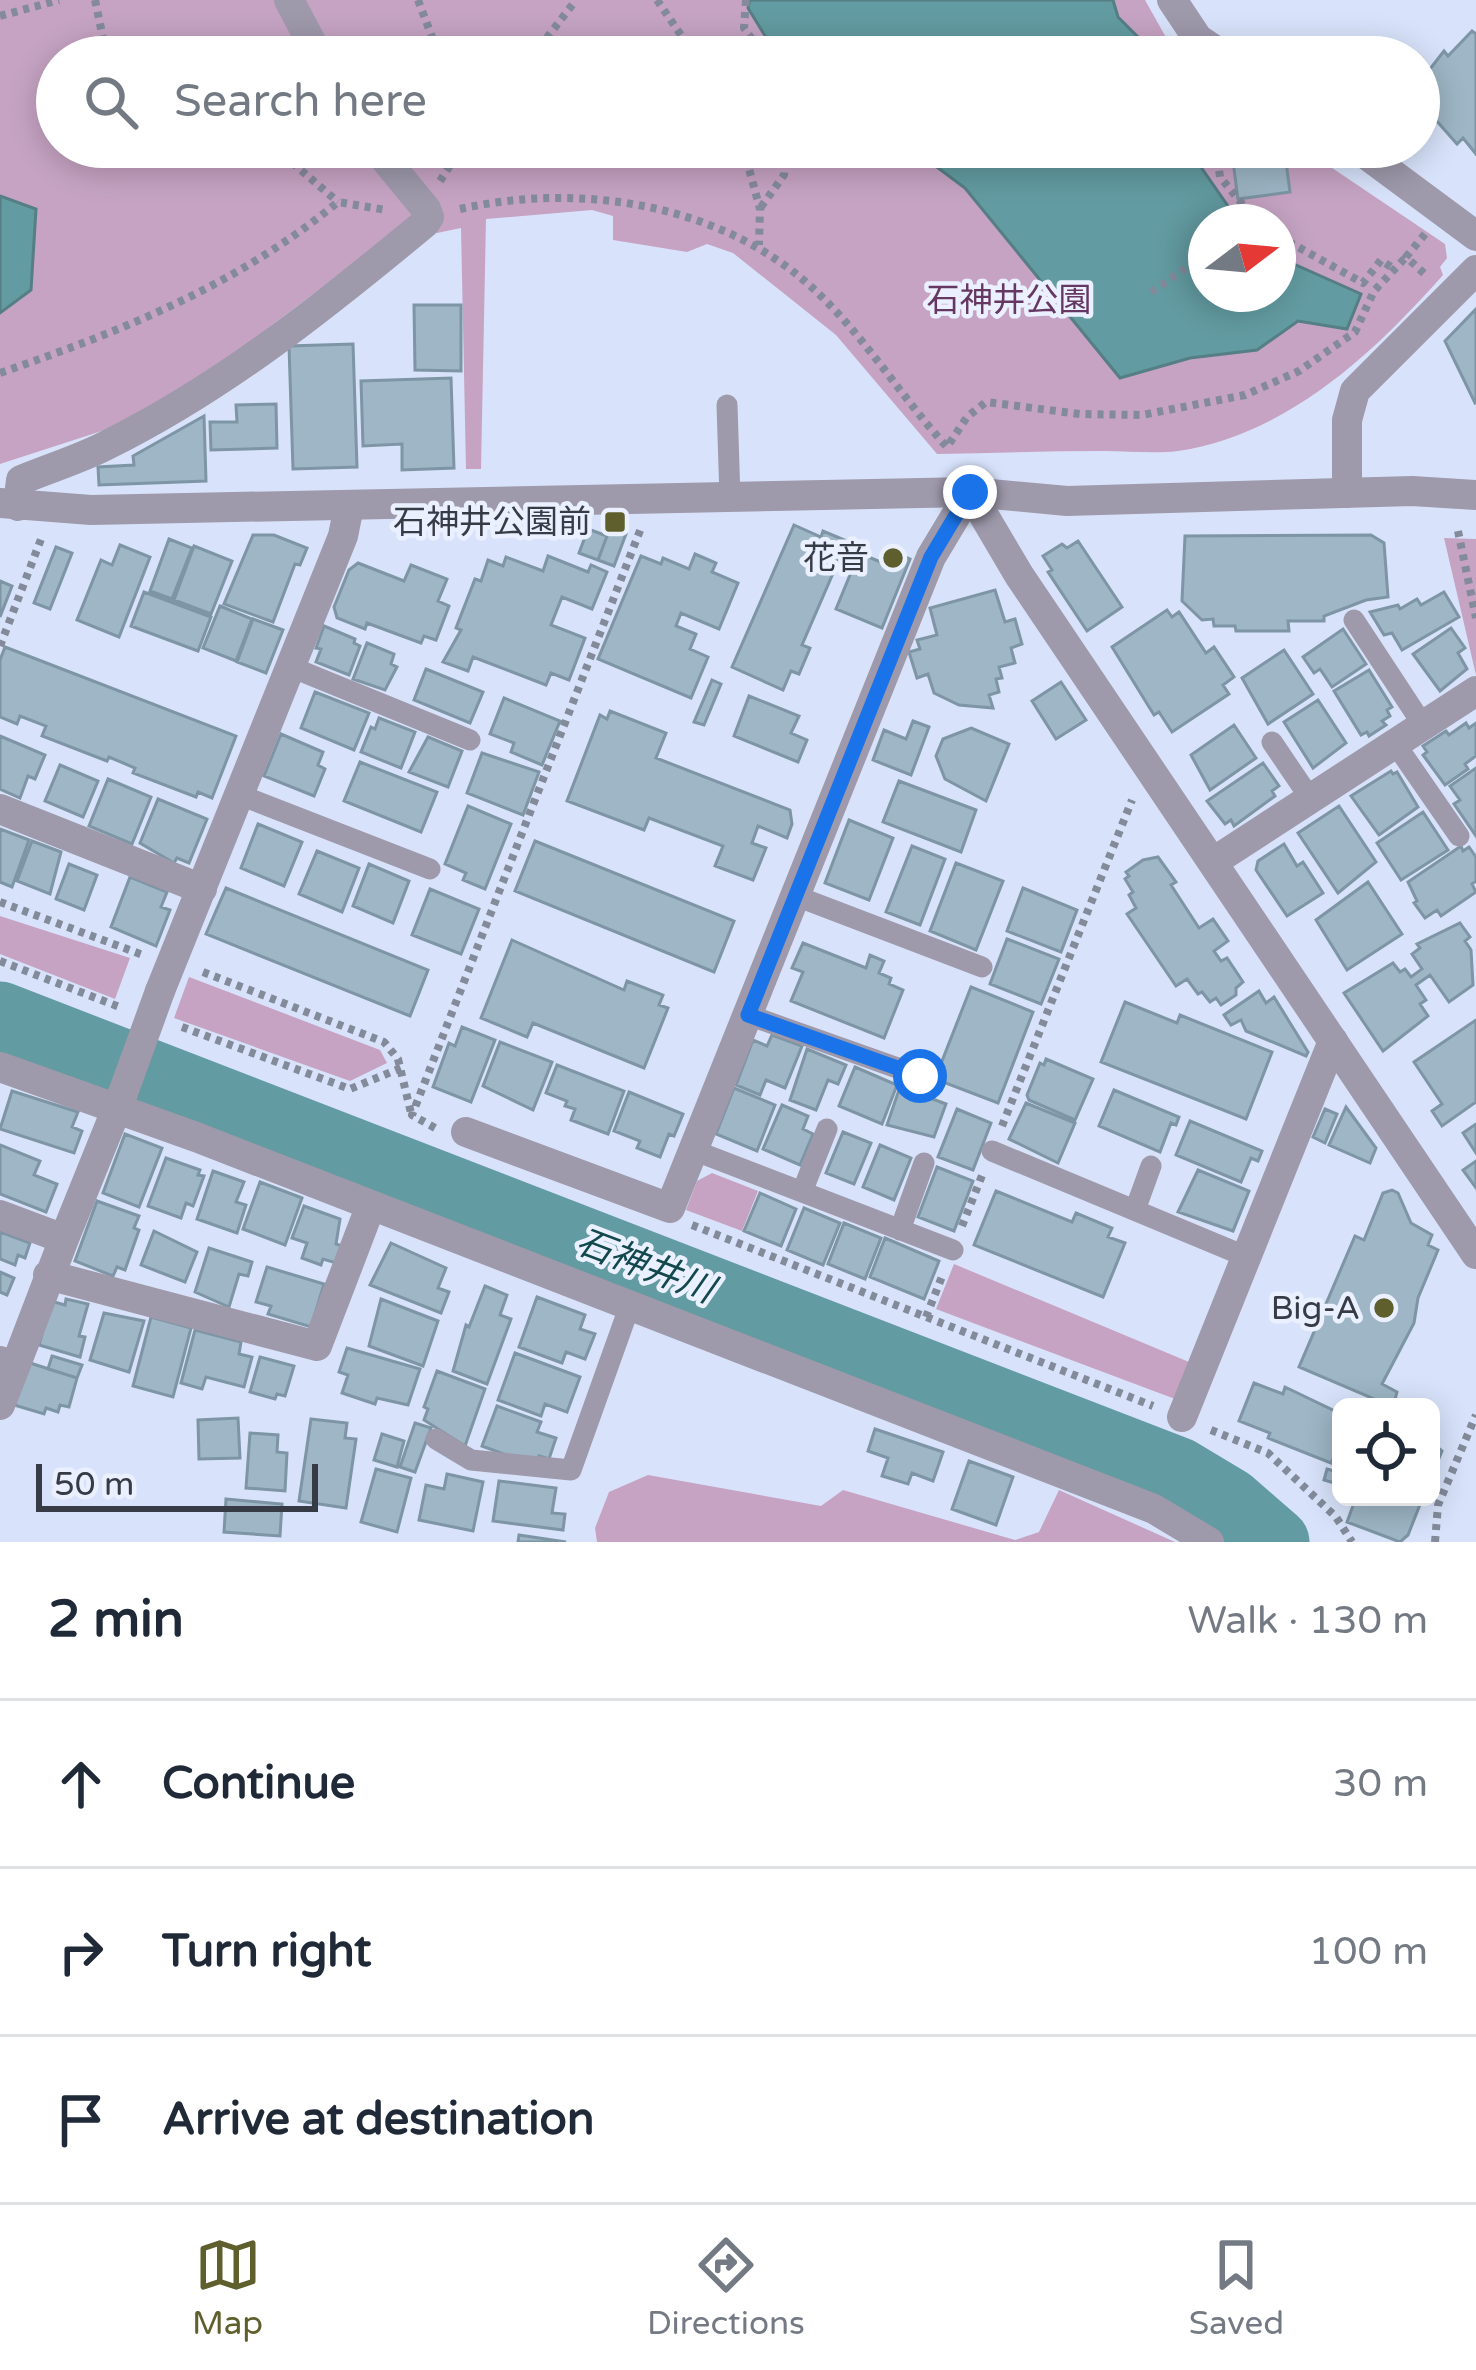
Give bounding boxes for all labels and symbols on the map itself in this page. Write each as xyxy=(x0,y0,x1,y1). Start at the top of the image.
north arrow xyxy=(1188,204,1296,312)
park label: 石神井公園 xyxy=(927,281,1092,320)
route end xyxy=(943,465,997,519)
place label: 石神井公園前 xyxy=(393,503,591,542)
marker: 石神井公園前 xyxy=(602,509,628,535)
place label: 花音 xyxy=(803,539,869,578)
marker: 花音 xyxy=(880,545,906,571)
route start xyxy=(893,1049,947,1103)
water label: 石神井川 xyxy=(570,1220,724,1313)
place label: Big-A xyxy=(1271,1289,1360,1328)
marker: Big-A xyxy=(1371,1295,1397,1321)
scale bar xyxy=(36,1458,318,1511)

